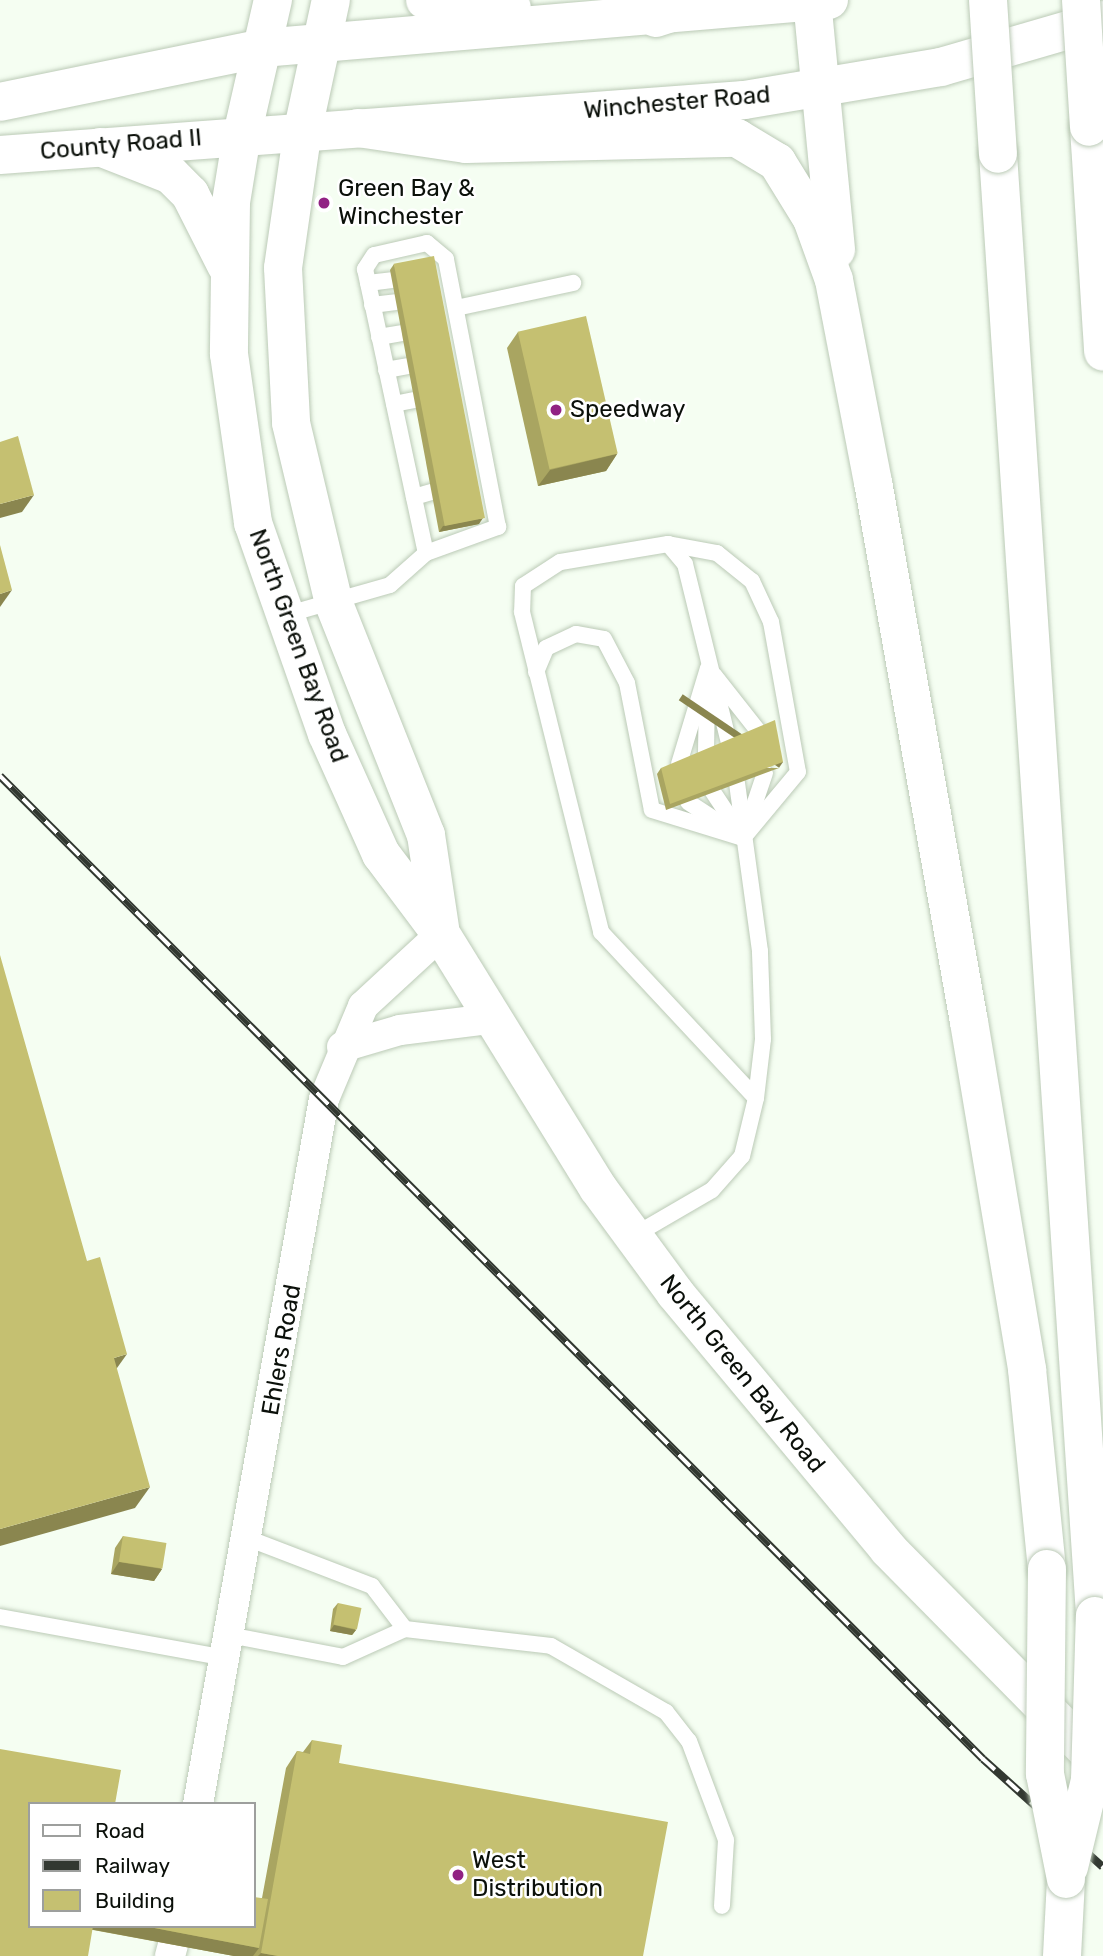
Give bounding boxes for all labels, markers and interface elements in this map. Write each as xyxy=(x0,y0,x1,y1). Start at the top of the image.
street label: Winchester Road xyxy=(582,80,772,126)
street label: County Road II xyxy=(39,124,203,166)
place label: Green Bay & Winchester xyxy=(338,175,475,231)
marker: Green Bay & Winchester xyxy=(316,195,332,211)
place label: Speedway xyxy=(570,396,685,424)
marker: Speedway xyxy=(548,402,564,418)
street label: North Green Bay Road xyxy=(242,525,354,767)
street label: North Green Bay Road xyxy=(653,1269,831,1479)
street label: Ehlers Road xyxy=(256,1282,308,1418)
legend xyxy=(28,1802,256,1928)
text: Road xyxy=(95,1818,145,1843)
place label: West Distribution xyxy=(472,1847,603,1903)
text: Railway xyxy=(95,1853,170,1878)
marker: West Distribution xyxy=(450,1867,466,1883)
text: Building xyxy=(95,1888,175,1913)

